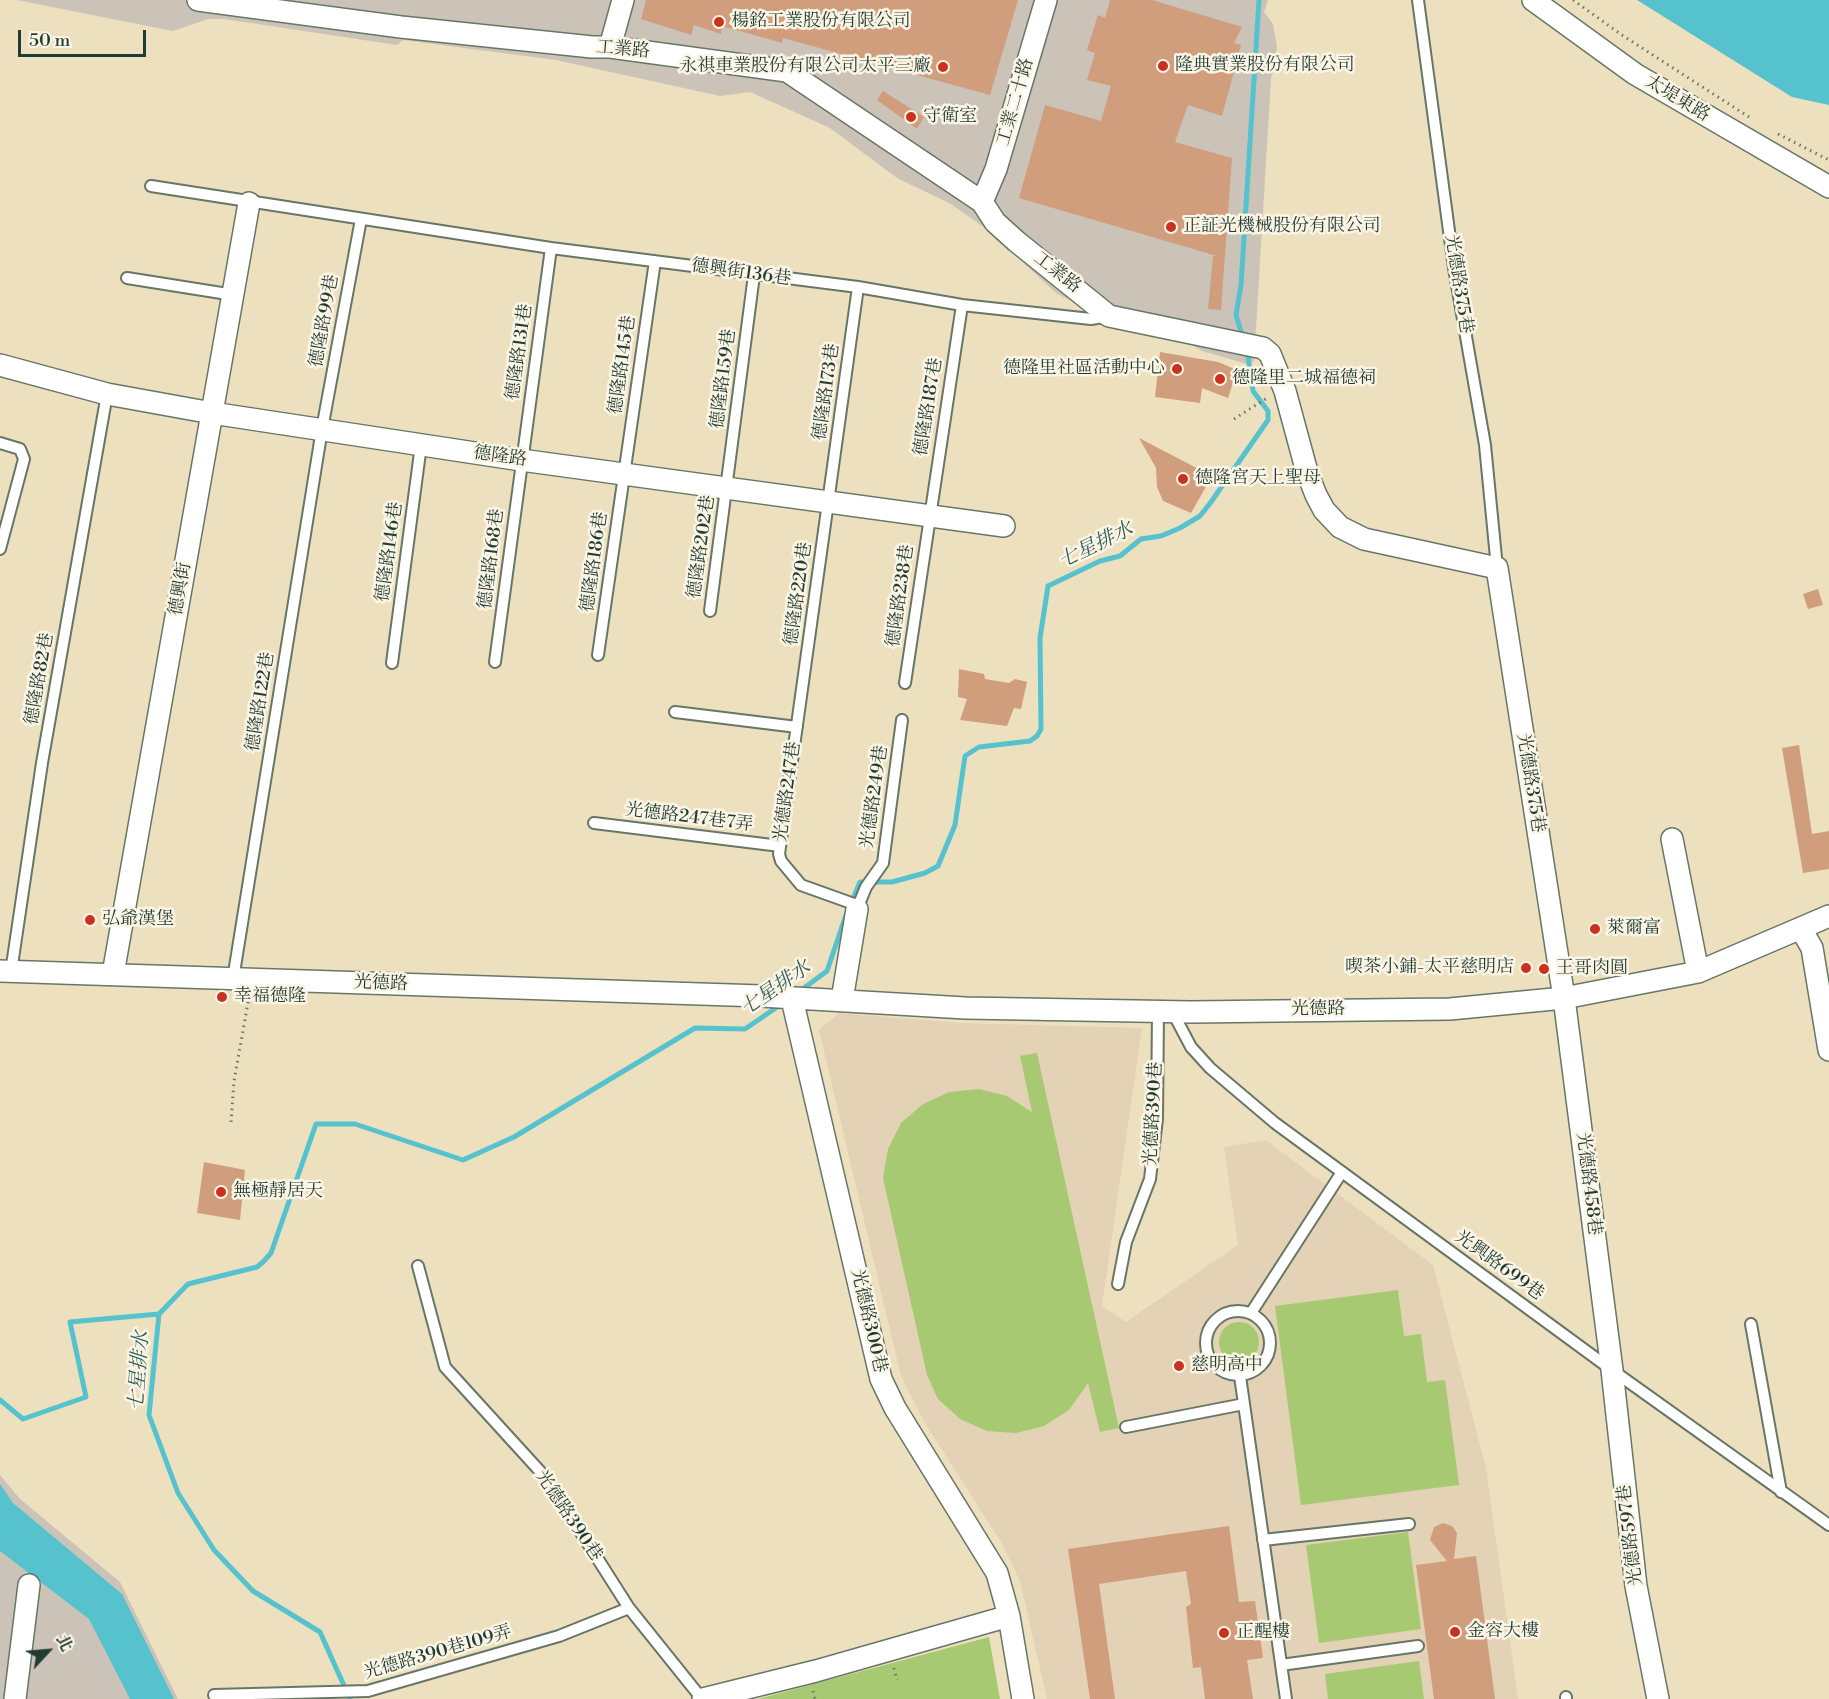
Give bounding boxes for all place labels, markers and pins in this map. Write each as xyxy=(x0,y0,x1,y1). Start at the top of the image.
place label: 楊銘工業股份有限公司 xyxy=(731,11,911,33)
marker: 楊銘工業股份有限公司 xyxy=(712,15,726,29)
place label: 隆典實業股份有限公司 xyxy=(1175,55,1355,77)
place label: 永祺車業股份有限公司太平三廠 xyxy=(679,56,931,78)
marker: 隆典實業股份有限公司 xyxy=(1156,59,1170,73)
marker: 永祺車業股份有限公司太平三廠 xyxy=(936,60,950,74)
place label: 守衛室 xyxy=(923,106,977,128)
marker: 守衛室 xyxy=(904,110,918,124)
place label: 正証光機械股份有限公司 xyxy=(1183,216,1381,238)
marker: 正証光機械股份有限公司 xyxy=(1164,220,1178,234)
place label: 德隆里社區活動中心 xyxy=(1003,358,1165,380)
marker: 德隆里社區活動中心 xyxy=(1170,362,1184,376)
place label: 德隆里二城福德祠 xyxy=(1232,368,1376,390)
marker: 德隆里二城福德祠 xyxy=(1213,372,1227,386)
place label: 德隆宮天上聖母 xyxy=(1195,468,1321,490)
marker: 德隆宮天上聖母 xyxy=(1176,472,1190,486)
place label: 弘爺漢堡 xyxy=(102,909,174,931)
marker: 弘爺漢堡 xyxy=(83,913,97,927)
place label: 萊爾富 xyxy=(1607,918,1661,940)
marker: 萊爾富 xyxy=(1588,922,1602,936)
place label: 喫茶小鋪-太平慈明店 xyxy=(1345,957,1514,979)
place label: 王哥肉圓 xyxy=(1556,958,1628,980)
marker: 喫茶小鋪-太平慈明店 xyxy=(1519,961,1533,975)
marker: 王哥肉圓 xyxy=(1537,962,1551,976)
place label: 幸福德隆 xyxy=(234,986,306,1008)
marker: 幸福德隆 xyxy=(215,990,229,1004)
place label: 無極靜居天 xyxy=(233,1181,323,1203)
marker: 無極靜居天 xyxy=(214,1185,228,1199)
place label: 慈明高中 xyxy=(1191,1355,1263,1377)
marker: 慈明高中 xyxy=(1172,1359,1186,1373)
place label: 金容大樓 xyxy=(1467,1621,1539,1643)
place label: 正醒樓 xyxy=(1236,1622,1290,1644)
marker: 金容大樓 xyxy=(1448,1625,1462,1639)
marker: 正醒樓 xyxy=(1217,1626,1231,1640)

